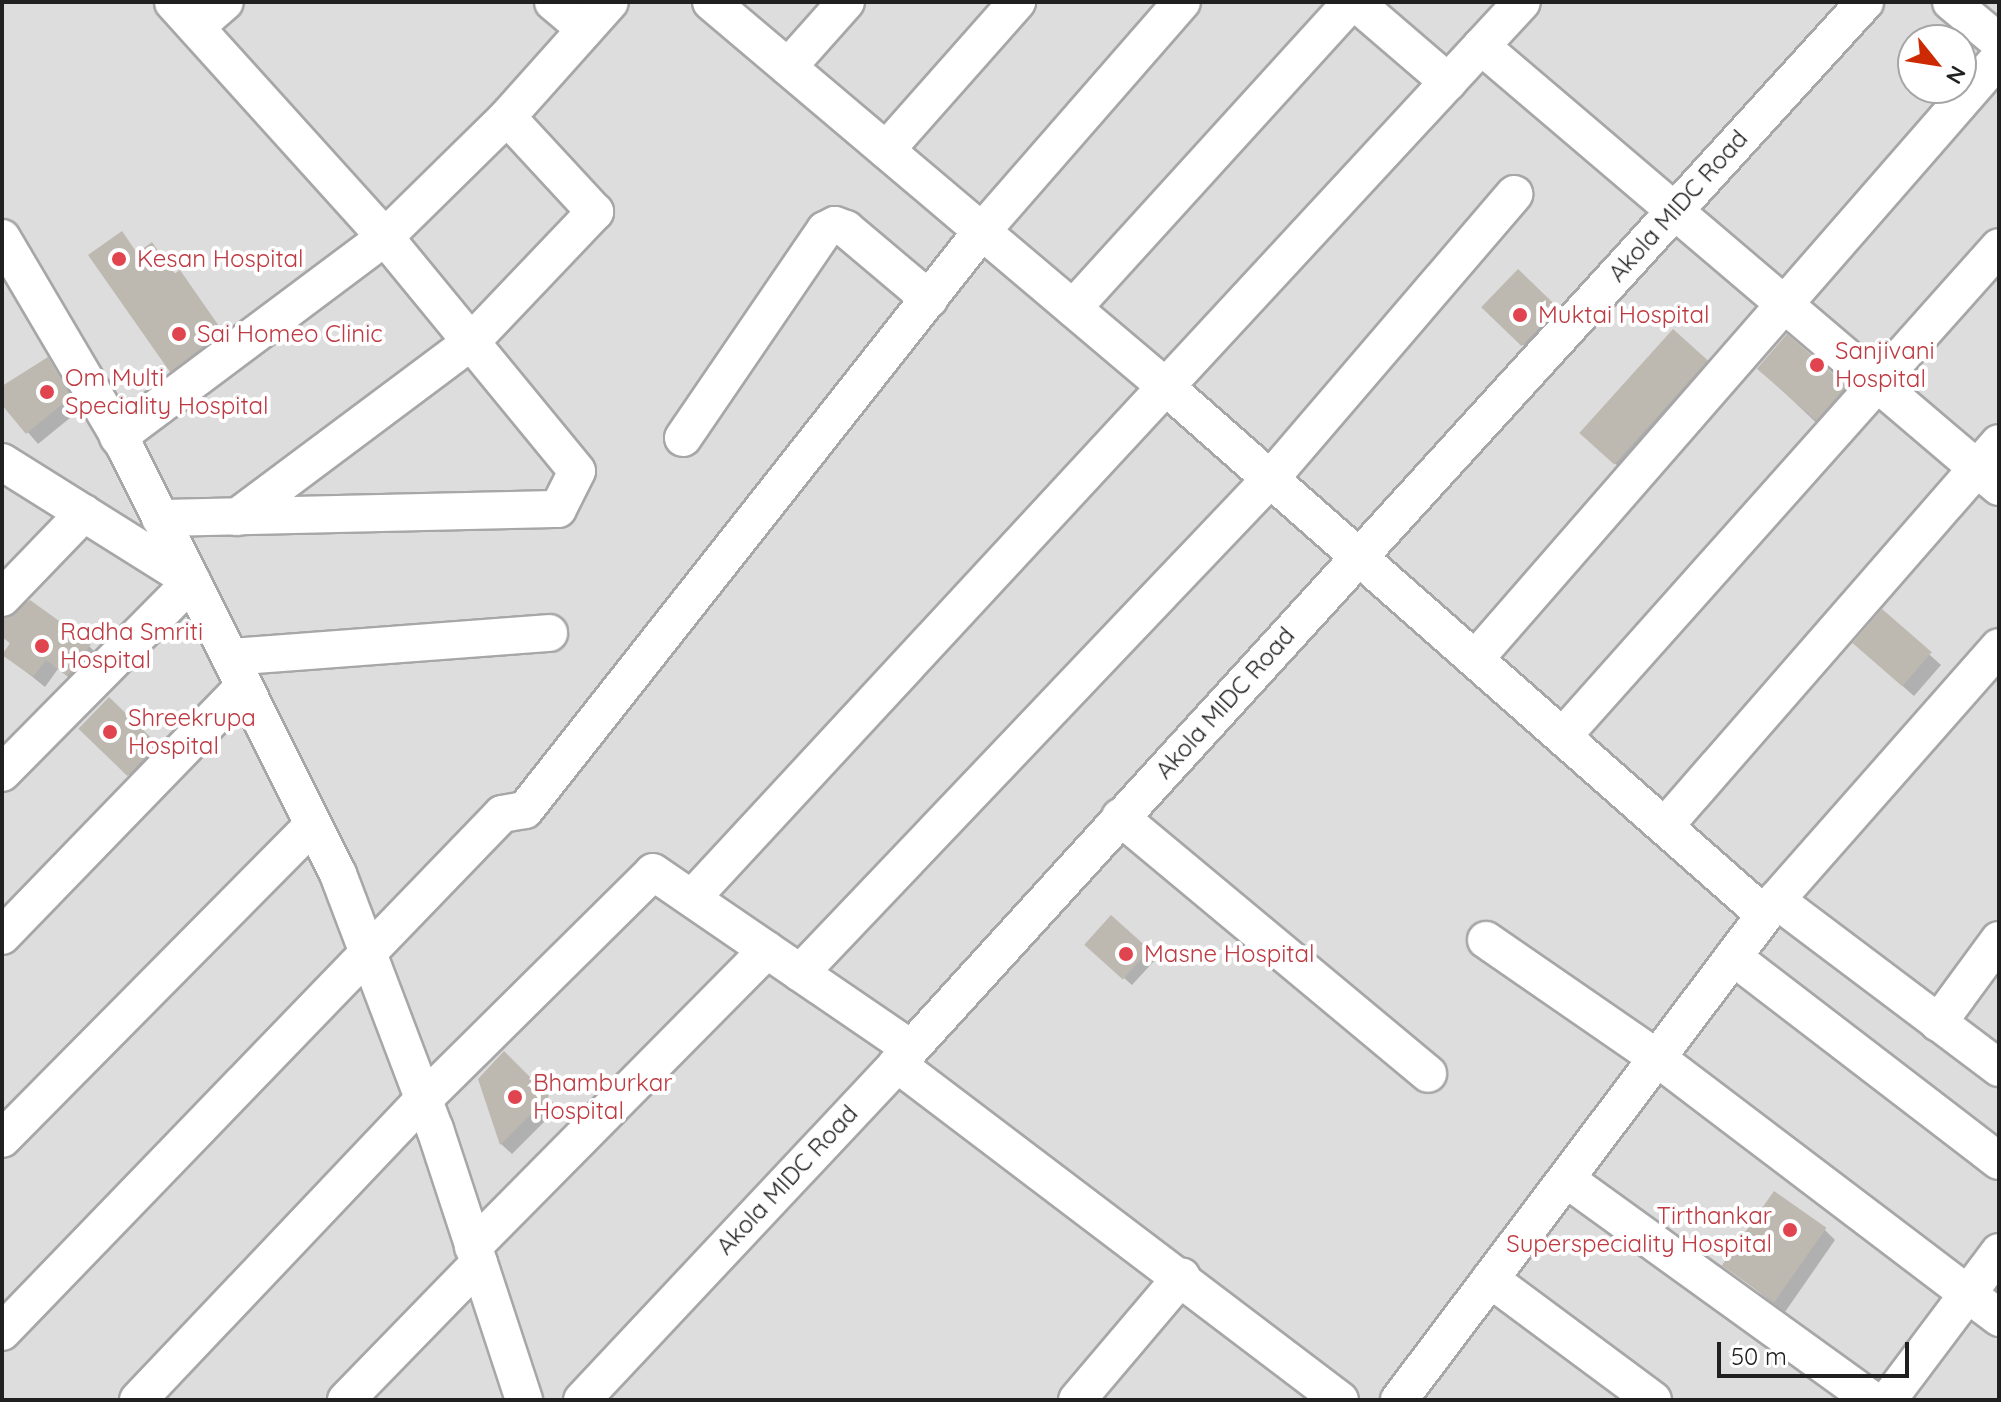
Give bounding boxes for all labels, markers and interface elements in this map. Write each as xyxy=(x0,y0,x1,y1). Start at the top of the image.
north arrow xyxy=(1897,24,1977,104)
text: N xyxy=(1940,61,1972,89)
street label: Akola MIDC Road xyxy=(1602,124,1754,288)
place label: Kesan Hospital xyxy=(137,245,304,273)
marker: Kesan Hospital xyxy=(108,248,130,270)
place label: Muktai Hospital xyxy=(1538,301,1710,329)
marker: Muktai Hospital xyxy=(1509,304,1531,326)
place label: Sai Homeo Clinic xyxy=(197,320,383,348)
marker: Sai Homeo Clinic xyxy=(168,323,190,345)
place label: Sanjivani Hospital xyxy=(1835,337,1935,393)
marker: Sanjivani Hospital xyxy=(1806,354,1828,376)
place label: Om Multi Speciality Hospital xyxy=(65,364,269,420)
marker: Om Multi Speciality Hospital xyxy=(36,381,58,403)
place label: Radha Smriti Hospital xyxy=(60,618,203,674)
street label: Akola MIDC Road xyxy=(1149,621,1301,785)
marker: Radha Smriti Hospital xyxy=(31,635,53,657)
place label: Shreekrupa Hospital xyxy=(128,704,256,760)
marker: Shreekrupa Hospital xyxy=(99,721,121,743)
place label: Masne Hospital xyxy=(1144,940,1315,968)
marker: Masne Hospital xyxy=(1115,943,1137,965)
place label: Bhamburkar Hospital xyxy=(533,1069,673,1125)
marker: Bhamburkar Hospital xyxy=(504,1086,526,1108)
street label: Akola MIDC Road xyxy=(710,1099,864,1261)
place label: Tirthankar Superspeciality Hospital xyxy=(1506,1202,1772,1258)
marker: Tirthankar Superspeciality Hospital xyxy=(1779,1219,1801,1241)
scale bar xyxy=(1721,1326,1913,1376)
text: 50 m xyxy=(1731,1341,1787,1371)

